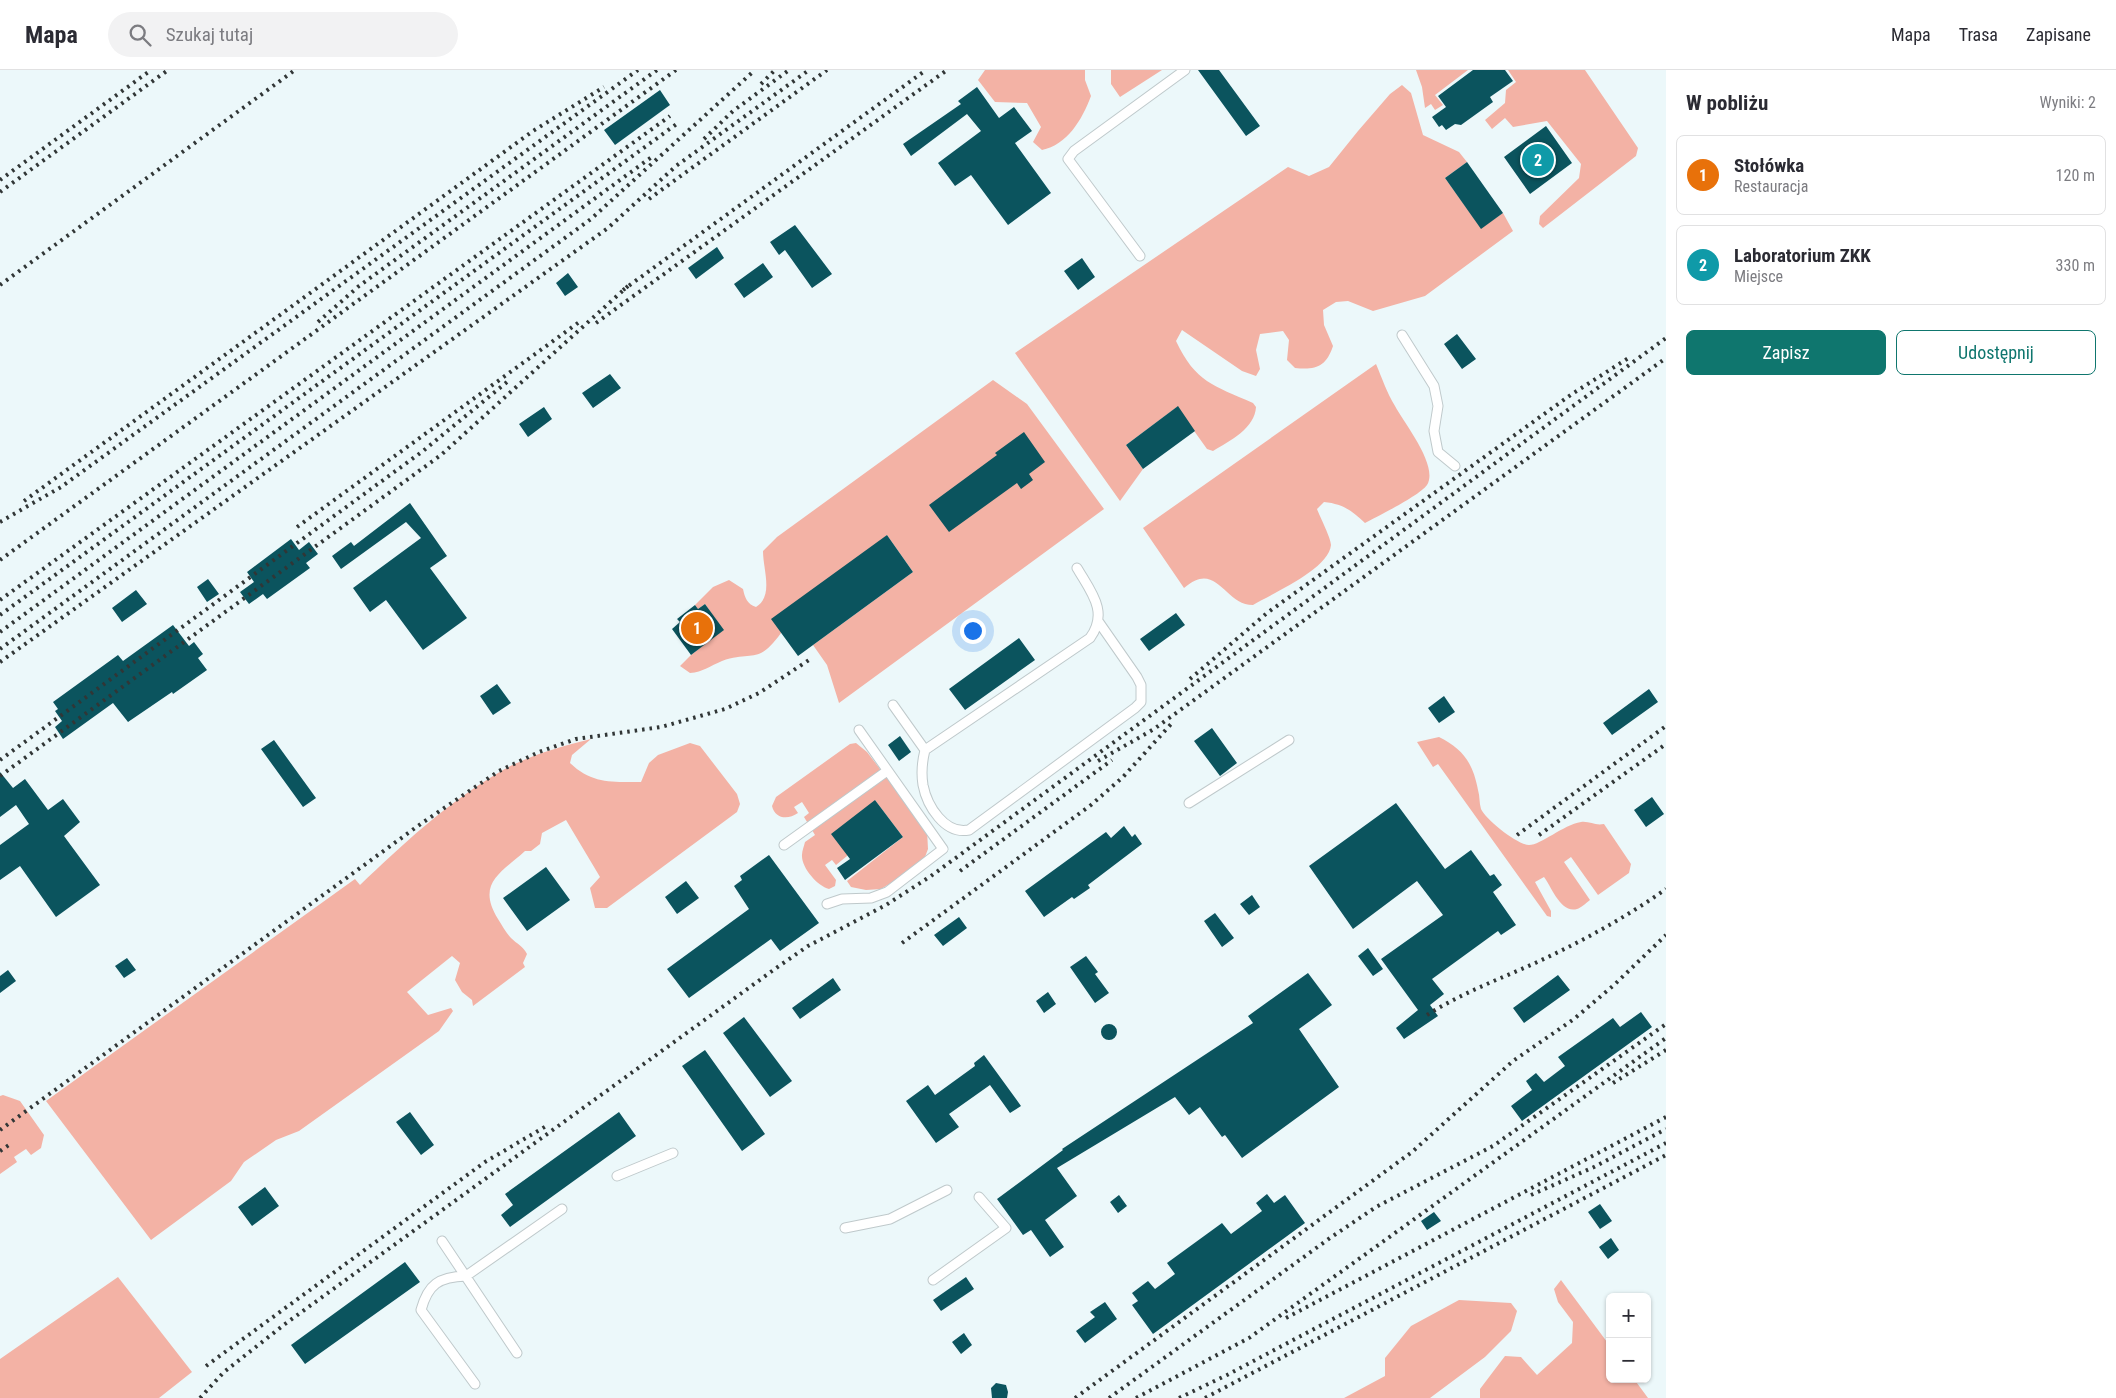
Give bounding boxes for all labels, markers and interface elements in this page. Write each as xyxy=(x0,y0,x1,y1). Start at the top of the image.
search box xyxy=(108,12,458,57)
text: Mapa xyxy=(25,21,78,49)
icon: search xyxy=(126,21,154,49)
text: Szukaj tutaj xyxy=(166,23,253,46)
text: Mapa xyxy=(1891,24,1931,45)
text: Trasa xyxy=(1959,24,1998,45)
text: Zapisane xyxy=(2026,24,2091,45)
text: W pobliżu xyxy=(1686,91,1768,115)
text: Wyniki: 2 xyxy=(2040,93,2096,112)
pin: 2 xyxy=(1522,141,1554,179)
text: Stołówka xyxy=(1734,154,1804,177)
text: 1 xyxy=(1699,166,1707,185)
text: 120 m xyxy=(2056,166,2095,185)
text: Restauracja xyxy=(1734,177,1808,196)
text: Laboratorium ZKK xyxy=(1734,244,1871,267)
text: 2 xyxy=(1699,256,1707,275)
text: 330 m xyxy=(2056,256,2095,275)
text: Miejsce xyxy=(1734,267,1783,286)
button: Zapisz xyxy=(1686,330,1886,375)
button: Udostępnij xyxy=(1896,330,2096,375)
pin: 1 xyxy=(681,609,713,647)
your location xyxy=(960,618,986,644)
map controls xyxy=(1606,1293,1651,1383)
button: + xyxy=(1606,1293,1651,1338)
button: − xyxy=(1606,1338,1651,1383)

